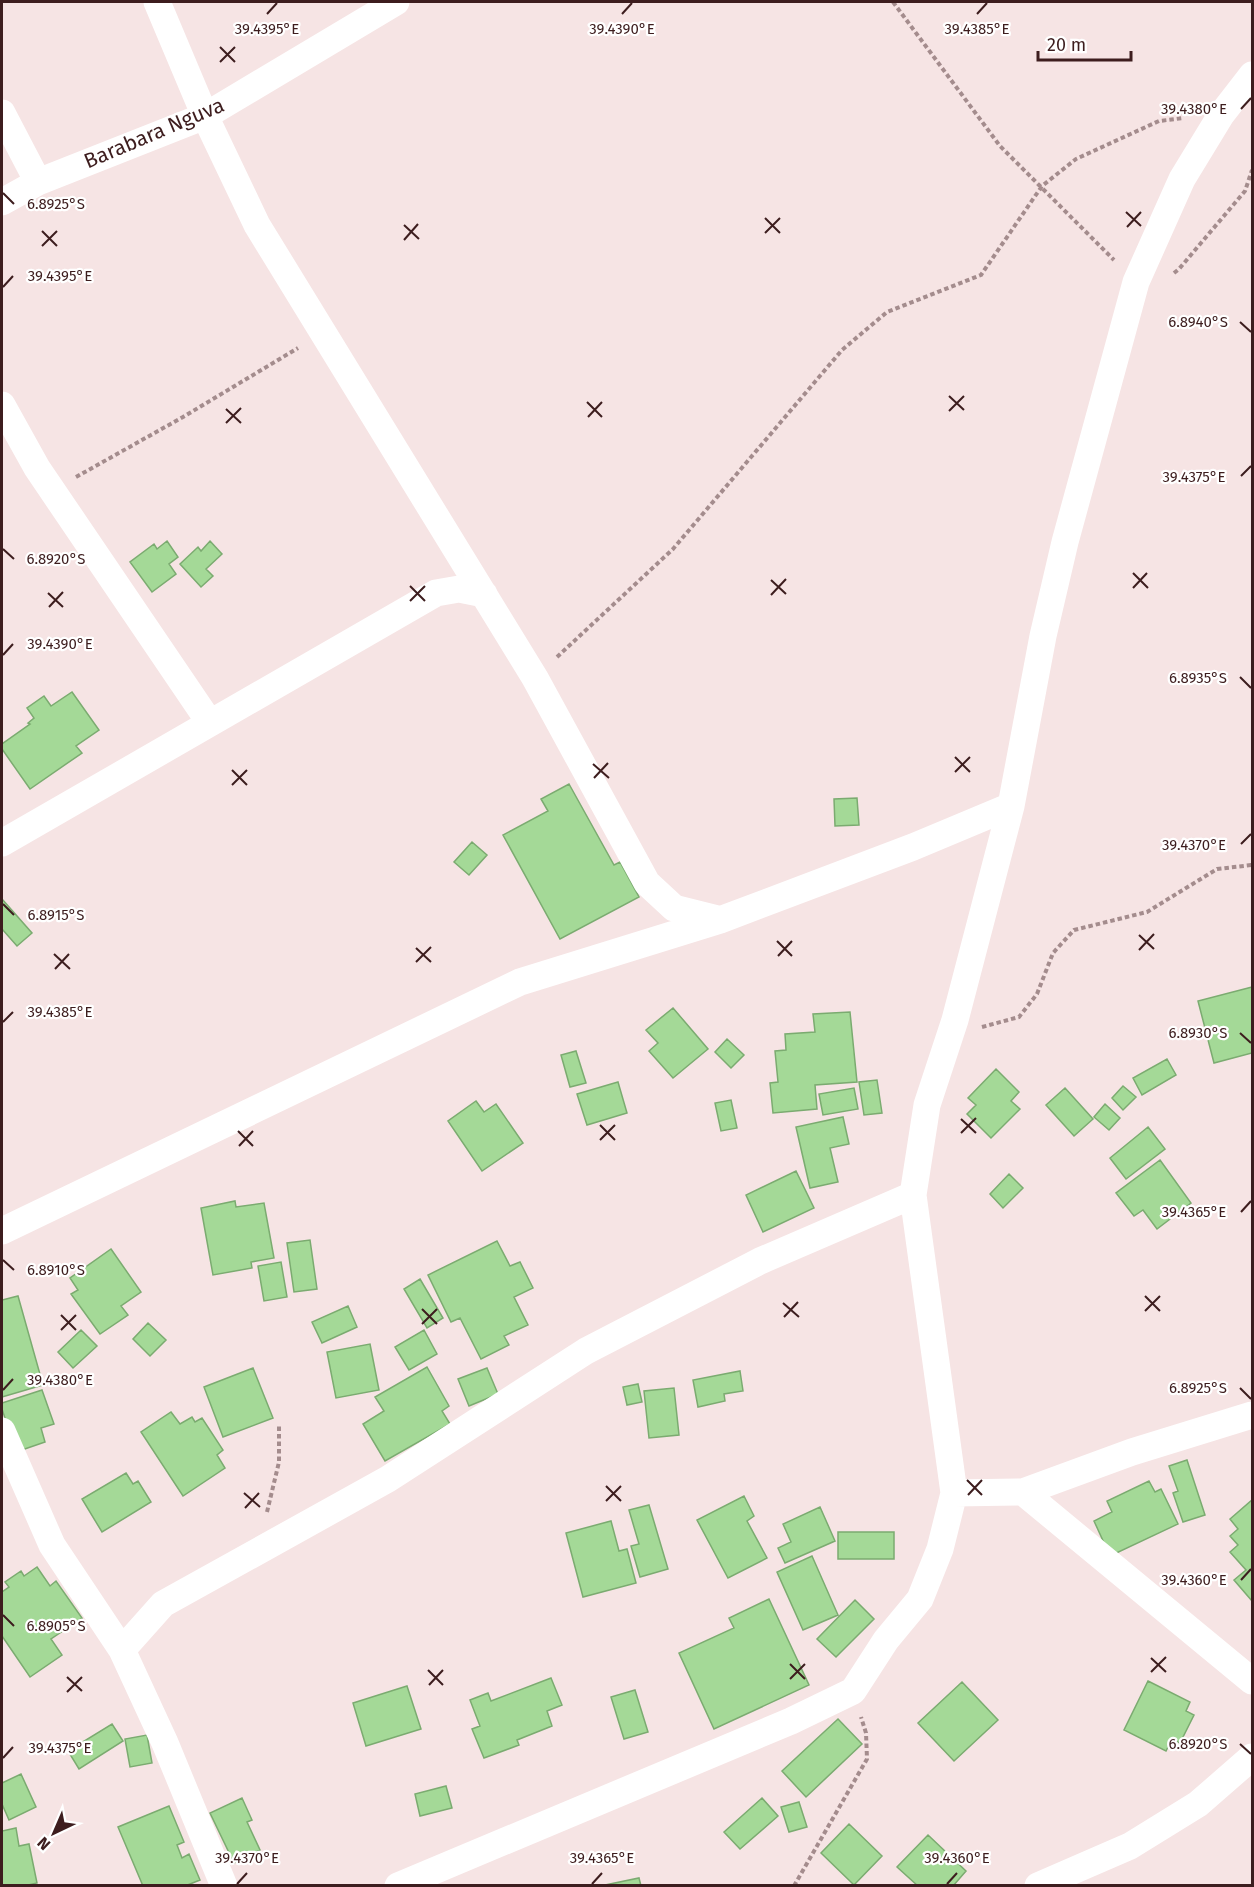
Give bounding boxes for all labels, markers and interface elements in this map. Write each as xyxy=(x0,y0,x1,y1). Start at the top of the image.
text: 39.4395°E xyxy=(235,20,299,38)
text: 39.4390°E xyxy=(589,20,655,38)
text: 39.4385°E xyxy=(945,20,1010,38)
scale bar xyxy=(1038,24,1131,62)
text: 20 m xyxy=(1047,34,1086,56)
street label: Barabara Nguva xyxy=(80,92,228,174)
text: 39.4380°E xyxy=(1161,100,1227,118)
text: 6.8925°S xyxy=(27,195,85,213)
text: 39.4395°E xyxy=(28,267,92,285)
text: 6.8940°S xyxy=(1168,313,1228,331)
text: 39.4375°E xyxy=(1162,468,1226,486)
text: 6.8920°S xyxy=(27,550,85,568)
text: 39.4390°E xyxy=(27,635,93,653)
text: 6.8935°S xyxy=(1169,669,1227,687)
text: 39.4370°E xyxy=(1162,836,1226,854)
text: 6.8915°S xyxy=(27,906,85,924)
text: 39.4385°E xyxy=(28,1003,93,1021)
text: 6.8930°S xyxy=(1168,1024,1228,1042)
text: 39.4365°E xyxy=(1162,1203,1226,1221)
text: 6.8910°S xyxy=(27,1261,85,1279)
text: 39.4380°E xyxy=(27,1371,93,1389)
text: 6.8925°S xyxy=(1169,1379,1227,1397)
text: 39.4360°E xyxy=(1161,1571,1227,1589)
text: 6.8905°S xyxy=(26,1617,86,1635)
text: 6.8920°S xyxy=(1169,1735,1227,1753)
text: 39.4375°E xyxy=(28,1739,92,1757)
north arrow xyxy=(24,1803,84,1863)
text: N xyxy=(34,1833,54,1854)
text: 39.4370°E xyxy=(215,1849,279,1867)
text: 39.4365°E xyxy=(570,1849,634,1867)
text: 39.4360°E xyxy=(924,1849,990,1867)

